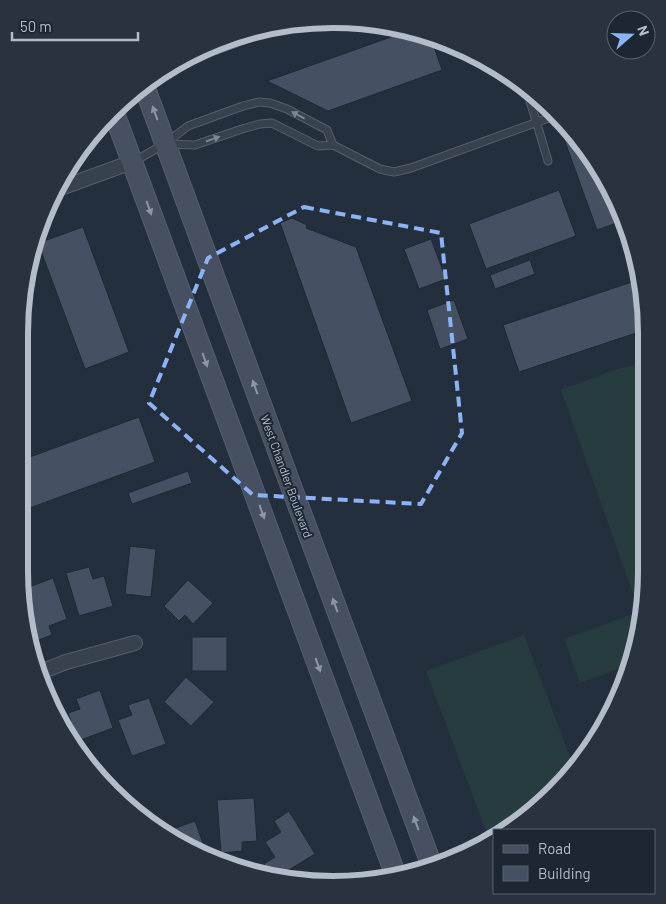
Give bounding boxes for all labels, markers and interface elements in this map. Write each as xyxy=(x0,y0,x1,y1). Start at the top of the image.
scale bar xyxy=(12,10,139,42)
north arrow xyxy=(606,10,656,60)
text: 50 m xyxy=(20,17,52,35)
text: N xyxy=(634,23,653,38)
one-way arrow xyxy=(151,105,159,120)
one-way arrow xyxy=(291,111,306,119)
one-way arrow xyxy=(206,135,221,142)
one-way arrow xyxy=(146,200,153,215)
one-way arrow xyxy=(201,353,209,368)
one-way arrow xyxy=(251,379,259,394)
street label: West Chandler Boulevard xyxy=(258,413,316,539)
one-way arrow xyxy=(259,505,266,520)
one-way arrow xyxy=(331,597,339,612)
one-way arrow xyxy=(314,658,322,673)
one-way arrow xyxy=(412,815,420,830)
legend xyxy=(493,829,656,894)
text: Road xyxy=(538,839,571,857)
text: Building xyxy=(538,864,591,882)

